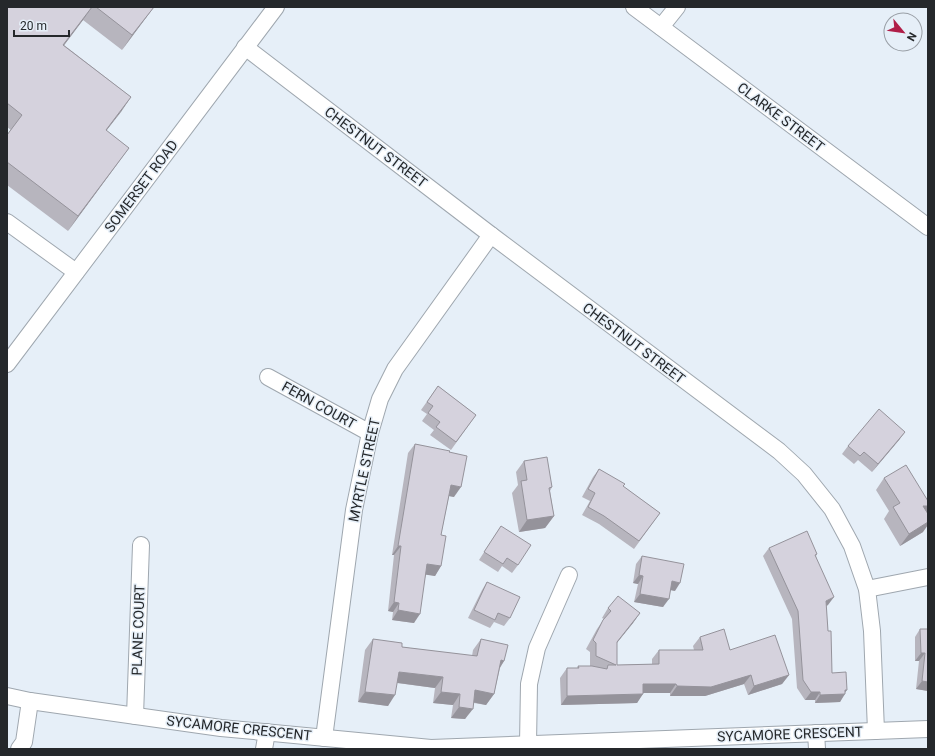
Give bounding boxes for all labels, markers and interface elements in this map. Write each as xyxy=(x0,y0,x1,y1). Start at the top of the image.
scale bar xyxy=(14,12,69,38)
north arrow xyxy=(883,12,923,52)
text: 20 m xyxy=(20,19,47,33)
text: N xyxy=(904,30,919,43)
street label: CLARKE STREET xyxy=(734,79,828,155)
street label: CHESTNUT STREET xyxy=(322,103,431,191)
street label: SOMERSET ROAD xyxy=(101,137,181,235)
street label: CHESTNUT STREET xyxy=(580,299,689,387)
street label: FERN COURT xyxy=(279,378,359,432)
street label: MYRTLE STREET xyxy=(345,416,383,523)
street label: PLANE COURT xyxy=(128,583,148,676)
street label: SYCAMORE CRESCENT xyxy=(166,712,313,744)
street label: SYCAMORE CRESCENT xyxy=(717,723,864,745)

